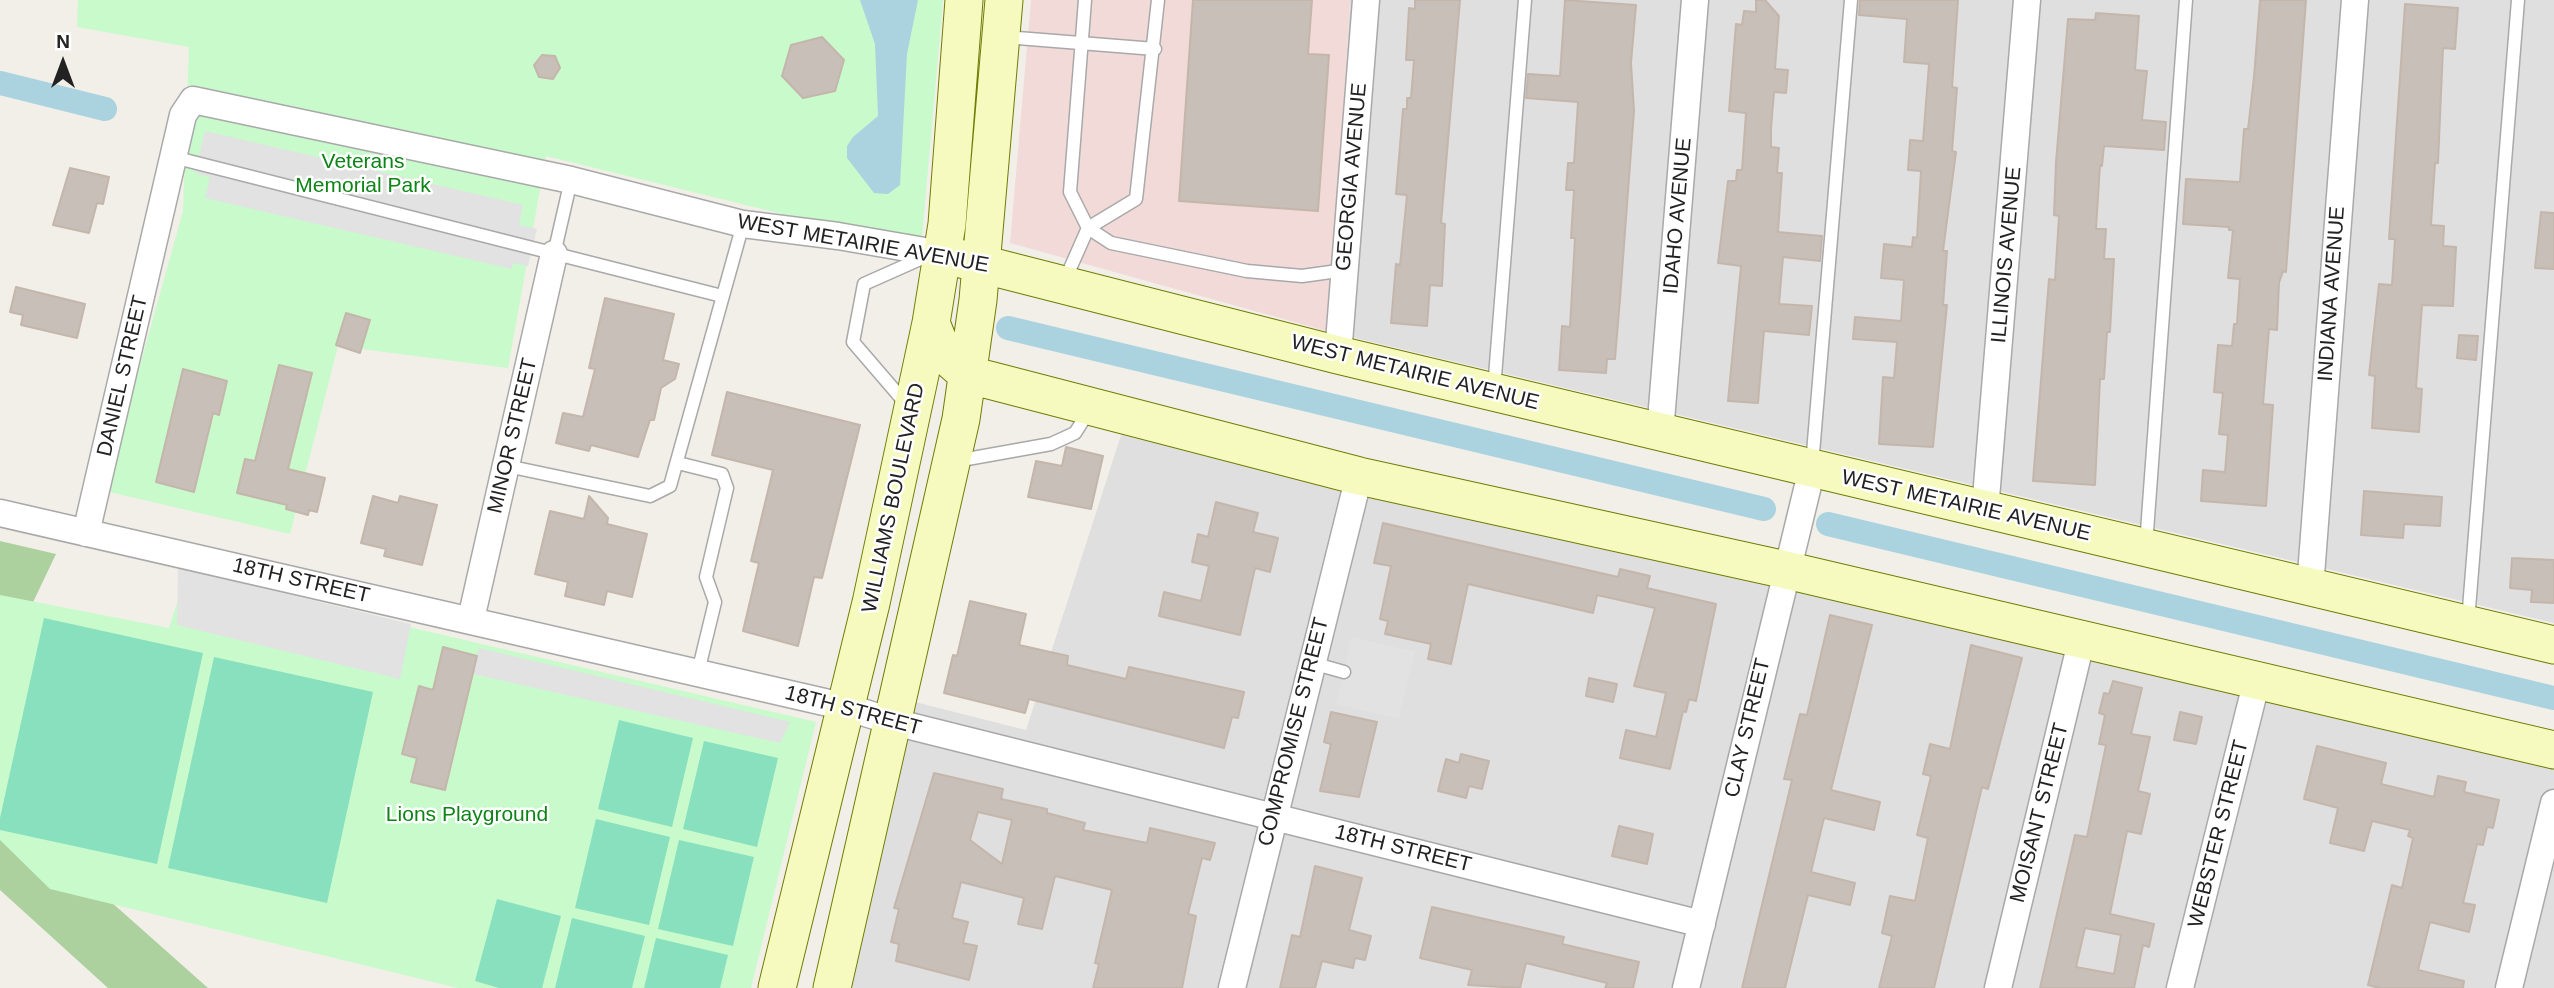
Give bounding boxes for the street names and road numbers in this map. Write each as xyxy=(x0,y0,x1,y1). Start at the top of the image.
street label: GEORGIA AVENUE xyxy=(1331,82,1373,272)
street label: IDAHO AVENUE xyxy=(1659,137,1697,295)
street label: ILLINOIS AVENUE xyxy=(1987,166,2027,344)
street label: INDIANA AVENUE xyxy=(2313,205,2351,383)
street label: WEST METAIRIE AVENUE xyxy=(735,209,991,279)
street label: DANIEL STREET xyxy=(92,293,154,459)
street label: WEST METAIRIE AVENUE xyxy=(1288,330,1542,416)
street label: MINOR STREET xyxy=(483,356,543,516)
street label: WILLIAMS BOULEVARD xyxy=(857,381,931,615)
street label: WEST METAIRIE AVENUE xyxy=(1839,465,2093,547)
street label: 18TH STREET xyxy=(230,553,372,609)
street label: COMPROMISE STREET xyxy=(1253,615,1335,849)
street label: CLAY STREET xyxy=(1720,656,1776,800)
street label: 18TH STREET xyxy=(782,681,924,741)
street label: MOISANT STREET xyxy=(2005,721,2075,905)
street label: WEBSTER STREET xyxy=(2183,738,2255,930)
street label: 18TH STREET xyxy=(1332,820,1474,878)

